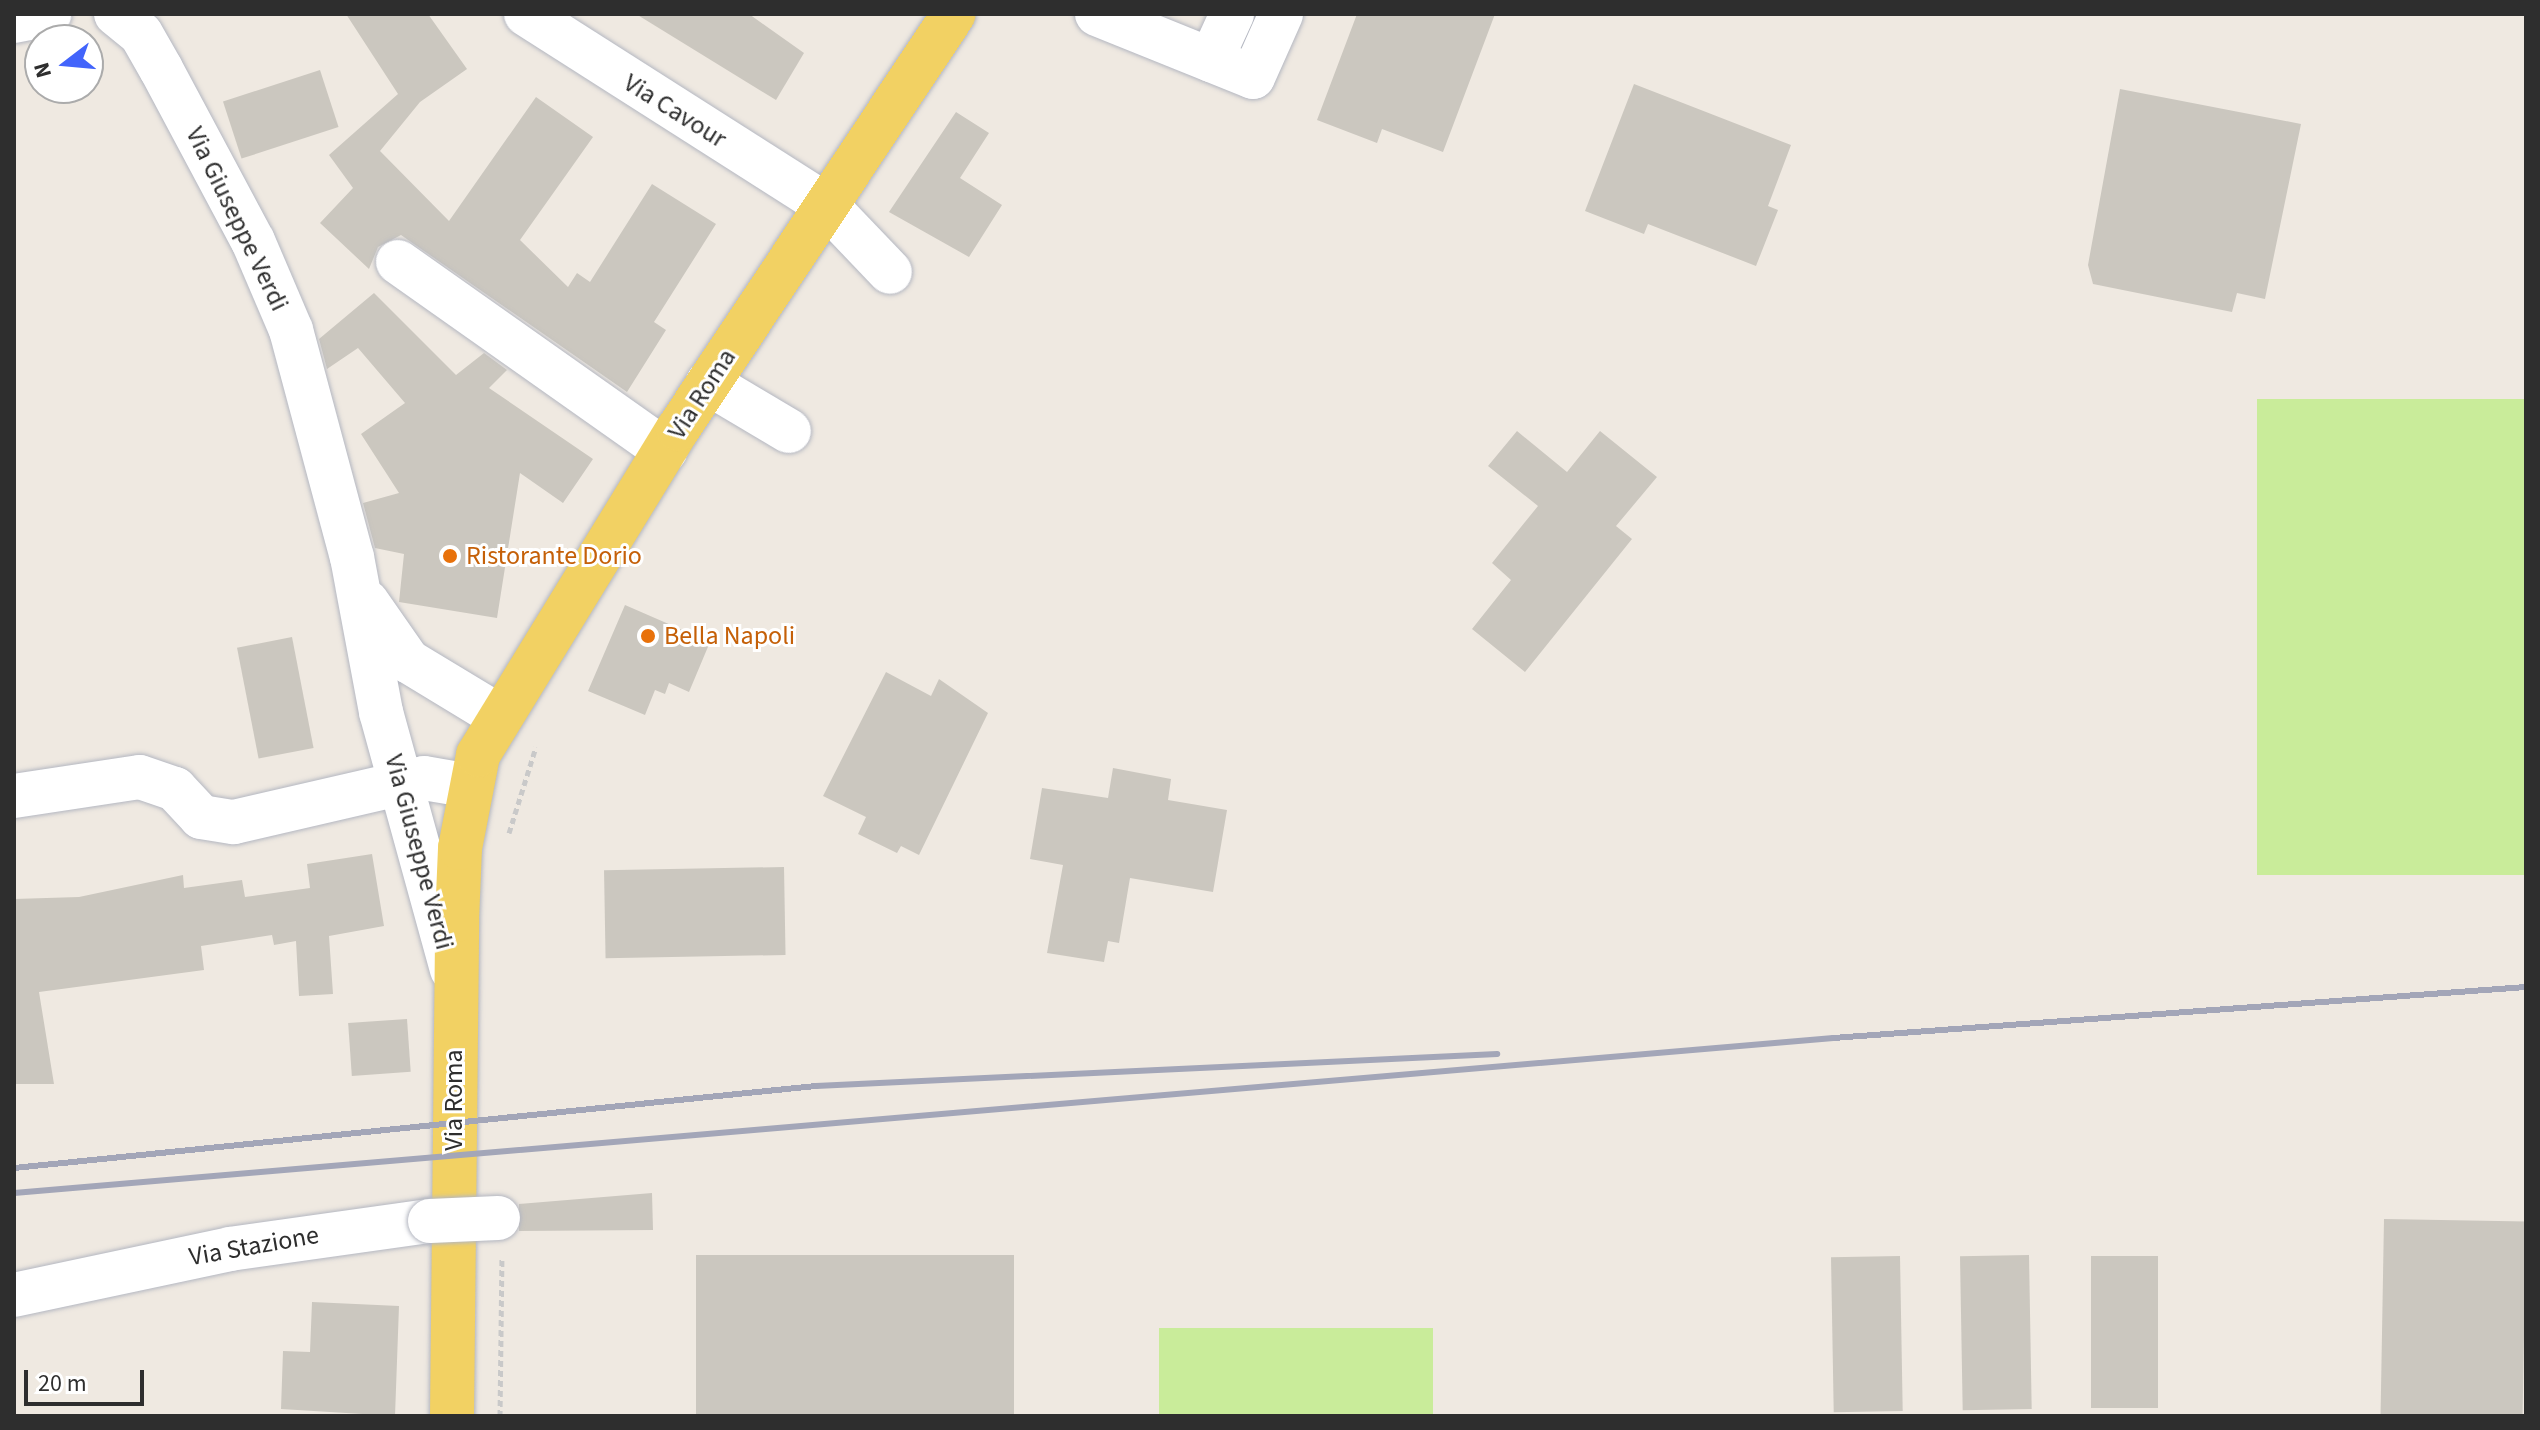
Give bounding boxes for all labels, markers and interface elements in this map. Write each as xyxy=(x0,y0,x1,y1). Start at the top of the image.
north arrow xyxy=(24,24,104,104)
text: N xyxy=(25,59,60,82)
street label: Via Cavour xyxy=(618,67,732,155)
street label: Via Giuseppe Verdi xyxy=(179,122,295,316)
street label: Via Roma xyxy=(661,343,743,445)
place label: Ristorante Dorio xyxy=(466,540,642,572)
marker: Ristorante Dorio xyxy=(441,547,459,565)
place label: Bella Napoli xyxy=(664,620,795,652)
marker: Bella Napoli xyxy=(639,627,657,645)
street label: Via Giuseppe Verdi xyxy=(378,751,460,953)
street label: Via Roma xyxy=(438,1049,470,1151)
street label: Via Stazione xyxy=(187,1219,321,1273)
scale bar xyxy=(28,1354,148,1404)
text: 20 m xyxy=(38,1366,87,1401)

